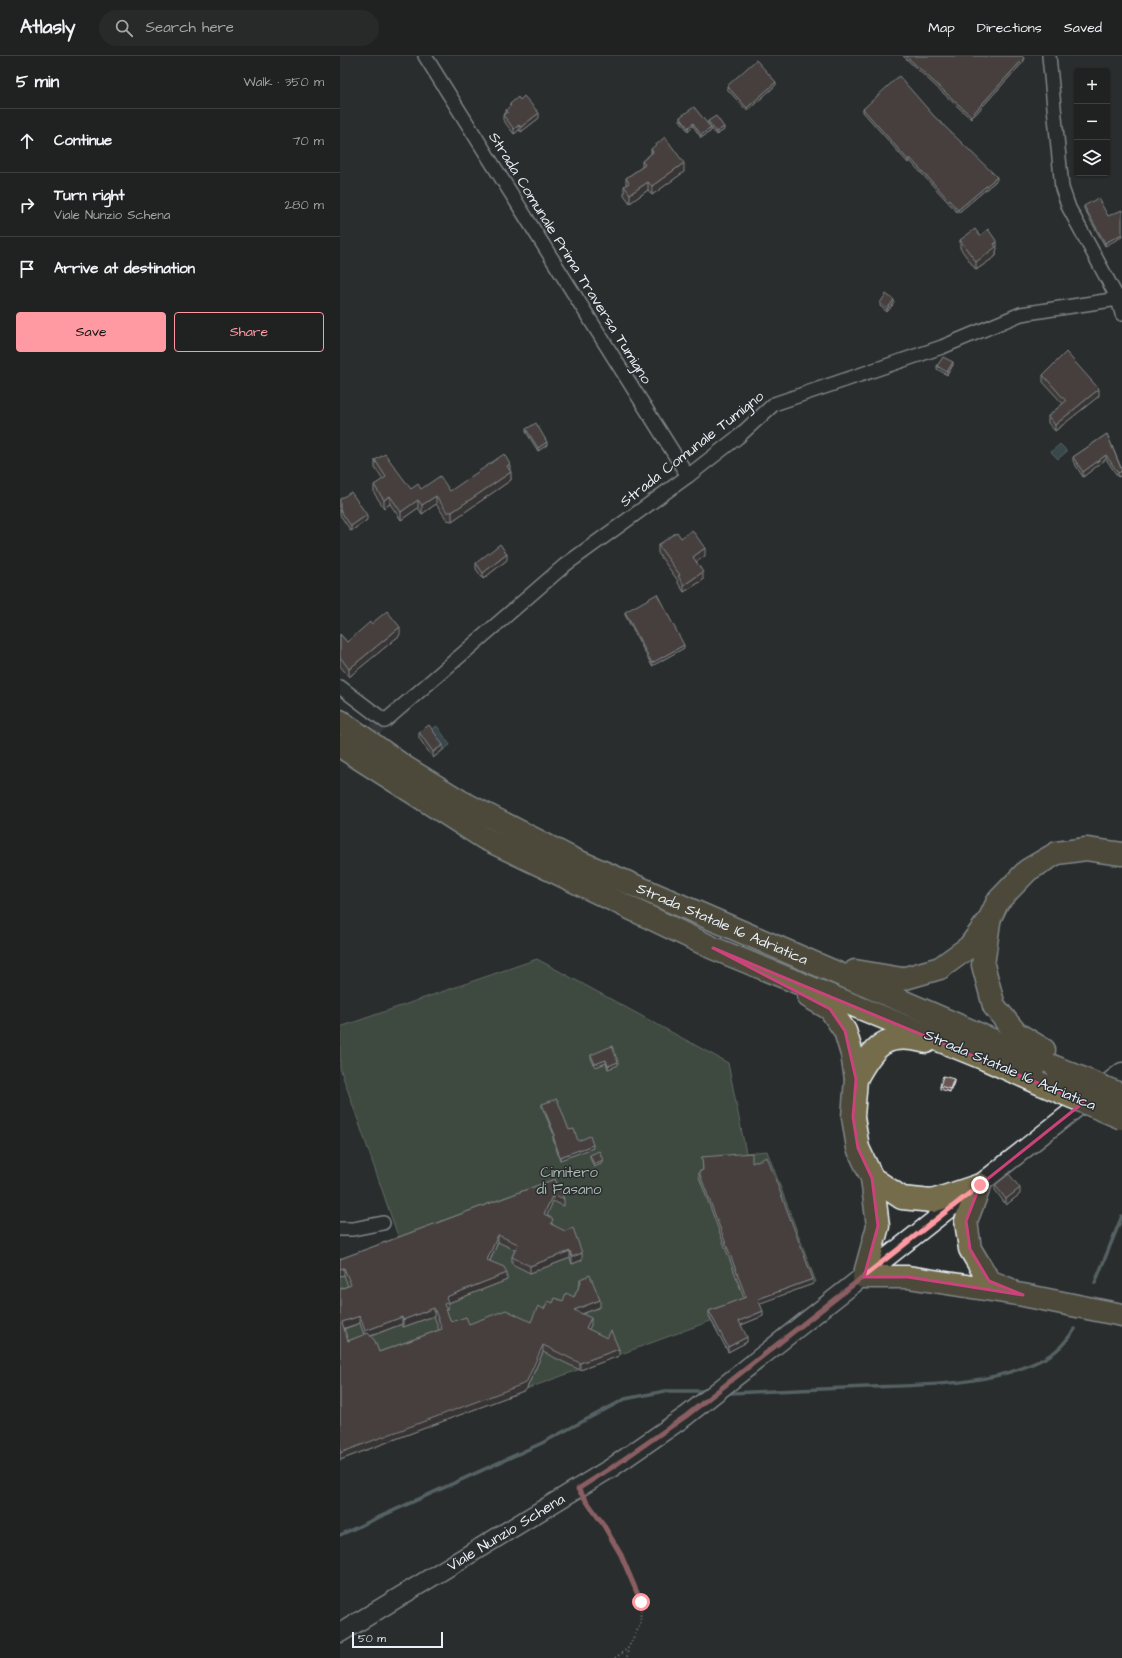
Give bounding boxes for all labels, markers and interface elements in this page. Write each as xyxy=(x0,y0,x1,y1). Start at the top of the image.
search box xyxy=(99,10,379,46)
text: Atlasly xyxy=(20,14,75,41)
icon: search xyxy=(113,17,135,39)
text: Search here xyxy=(145,17,234,38)
text: Map xyxy=(928,18,955,38)
text: Directions xyxy=(977,18,1042,38)
text: Saved xyxy=(1064,18,1102,38)
map controls xyxy=(1074,68,1110,176)
button: + xyxy=(1074,68,1110,104)
text: 5 min xyxy=(16,70,59,94)
text: Walk · 350 m xyxy=(244,73,324,91)
button: − xyxy=(1074,104,1110,140)
street label: Strada Comunale Prima Traversa Tumigno xyxy=(482,128,657,389)
icon: ahead xyxy=(16,130,38,152)
text: Continue xyxy=(54,130,112,151)
text: 70 m xyxy=(292,132,324,150)
button: layers xyxy=(1074,140,1110,176)
text: Turn right xyxy=(54,185,125,206)
icon: right xyxy=(16,194,38,216)
text: 280 m xyxy=(285,196,324,214)
text: Viale Nunzio Schena xyxy=(54,206,170,224)
icon: arrive xyxy=(16,258,38,280)
text: Arrive at destination xyxy=(54,258,195,279)
button: Save xyxy=(16,312,166,352)
button: Share xyxy=(174,312,324,352)
street label: Strada Comunale Tumigno xyxy=(616,386,769,513)
street label: Strada Statale 16 Adriatica xyxy=(633,877,812,970)
street label: Strada Statale 16 Adriatica xyxy=(921,1024,1099,1116)
park label: Cimitero di Fasano xyxy=(536,1162,602,1200)
route end xyxy=(971,1176,989,1194)
street label: Viale Nunzio Schena xyxy=(443,1488,569,1576)
route start xyxy=(632,1593,650,1611)
scale bar xyxy=(352,1630,443,1649)
text: 50 m xyxy=(358,1631,386,1646)

